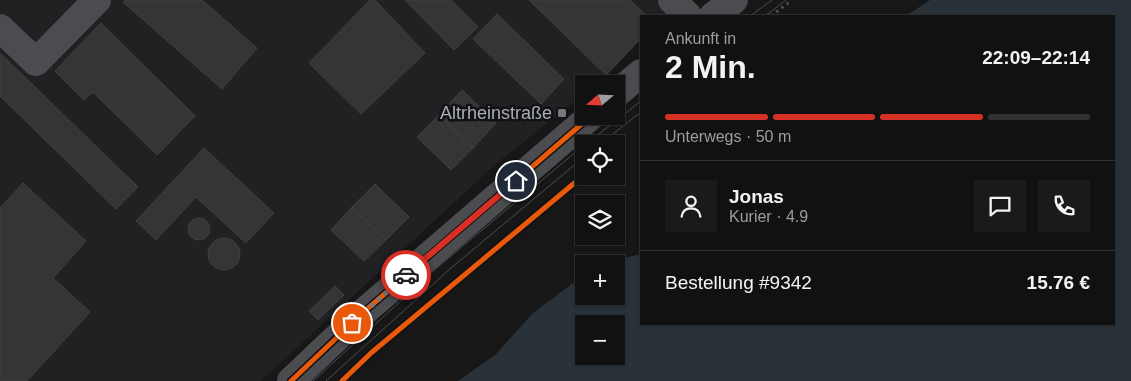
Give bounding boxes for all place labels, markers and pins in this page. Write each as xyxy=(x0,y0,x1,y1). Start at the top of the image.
place label: Altrheinstraße xyxy=(440,103,552,123)
marker: Altrheinstraße xyxy=(556,107,568,119)
pin xyxy=(495,160,537,202)
pin xyxy=(331,302,373,344)

